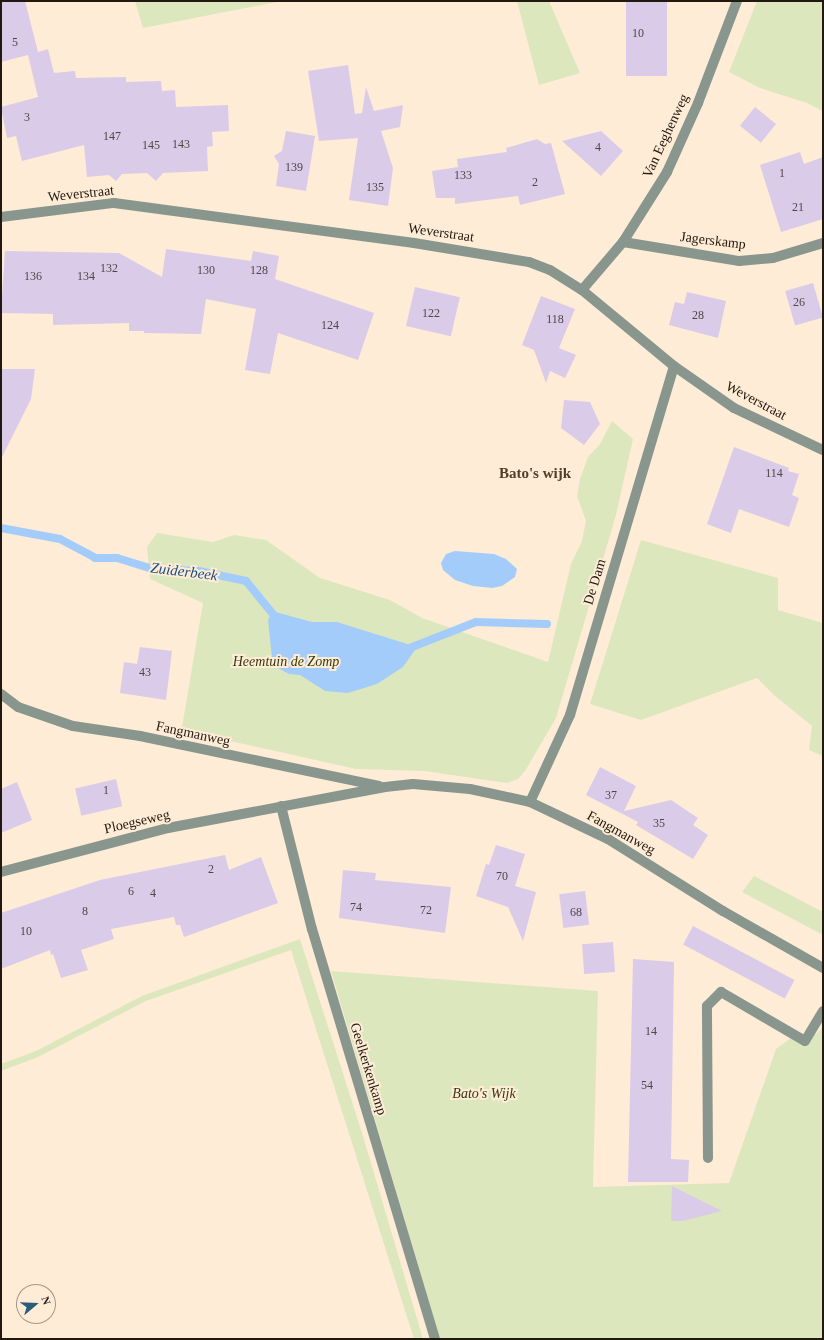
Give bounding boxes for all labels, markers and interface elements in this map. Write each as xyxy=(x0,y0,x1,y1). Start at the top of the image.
house number: 10 xyxy=(632,27,644,41)
house number: 5 xyxy=(12,36,18,50)
street label: Van Eeghenweg xyxy=(639,91,693,181)
house number: 3 xyxy=(24,111,30,125)
house number: 147 xyxy=(103,130,121,144)
house number: 143 xyxy=(172,138,190,152)
house number: 145 xyxy=(142,139,160,153)
house number: 4 xyxy=(595,141,601,155)
house number: 139 xyxy=(285,161,303,175)
house number: 1 xyxy=(779,167,785,181)
house number: 133 xyxy=(454,169,472,183)
house number: 2 xyxy=(532,176,538,190)
house number: 135 xyxy=(366,181,384,195)
street label: Weverstraat xyxy=(47,182,115,206)
house number: 21 xyxy=(792,201,804,215)
street label: Weverstraat xyxy=(407,220,475,246)
street label: Jagerskamp xyxy=(679,229,747,253)
house number: 132 xyxy=(100,262,118,276)
house number: 130 xyxy=(197,264,215,278)
house number: 128 xyxy=(250,264,268,278)
house number: 136 xyxy=(24,270,42,284)
house number: 134 xyxy=(77,270,95,284)
house number: 26 xyxy=(793,296,805,310)
house number: 122 xyxy=(422,307,440,321)
house number: 28 xyxy=(692,309,704,323)
house number: 118 xyxy=(546,313,564,327)
house number: 124 xyxy=(321,319,339,333)
street label: Weverstraat xyxy=(723,378,789,424)
district label: Bato's wijk xyxy=(499,465,571,483)
house number: 114 xyxy=(765,467,783,481)
street label: De Dam xyxy=(580,557,610,607)
water label: Zuiderbeek xyxy=(149,559,219,585)
park label: Heemtuin de Zomp xyxy=(233,654,339,670)
house number: 43 xyxy=(139,666,151,680)
street label: Fangmanweg xyxy=(154,718,232,750)
house number: 1 xyxy=(103,784,109,798)
house number: 37 xyxy=(605,789,617,803)
street label: Ploegseweg xyxy=(103,806,171,838)
street label: Fangmanweg xyxy=(584,807,658,859)
house number: 35 xyxy=(653,817,665,831)
house number: 2 xyxy=(208,863,214,877)
house number: 70 xyxy=(496,870,508,884)
house number: 6 xyxy=(128,885,134,899)
house number: 4 xyxy=(150,887,156,901)
house number: 74 xyxy=(350,901,362,915)
house number: 72 xyxy=(420,904,432,918)
house number: 8 xyxy=(82,905,88,919)
house number: 68 xyxy=(570,906,582,920)
house number: 10 xyxy=(20,925,32,939)
street label: Geelkerkenkamp xyxy=(346,1021,390,1117)
house number: 14 xyxy=(645,1025,657,1039)
house number: 54 xyxy=(641,1079,653,1093)
park label: Bato's Wijk xyxy=(452,1086,516,1102)
north arrow xyxy=(16,1284,56,1324)
text: N xyxy=(39,1295,53,1306)

